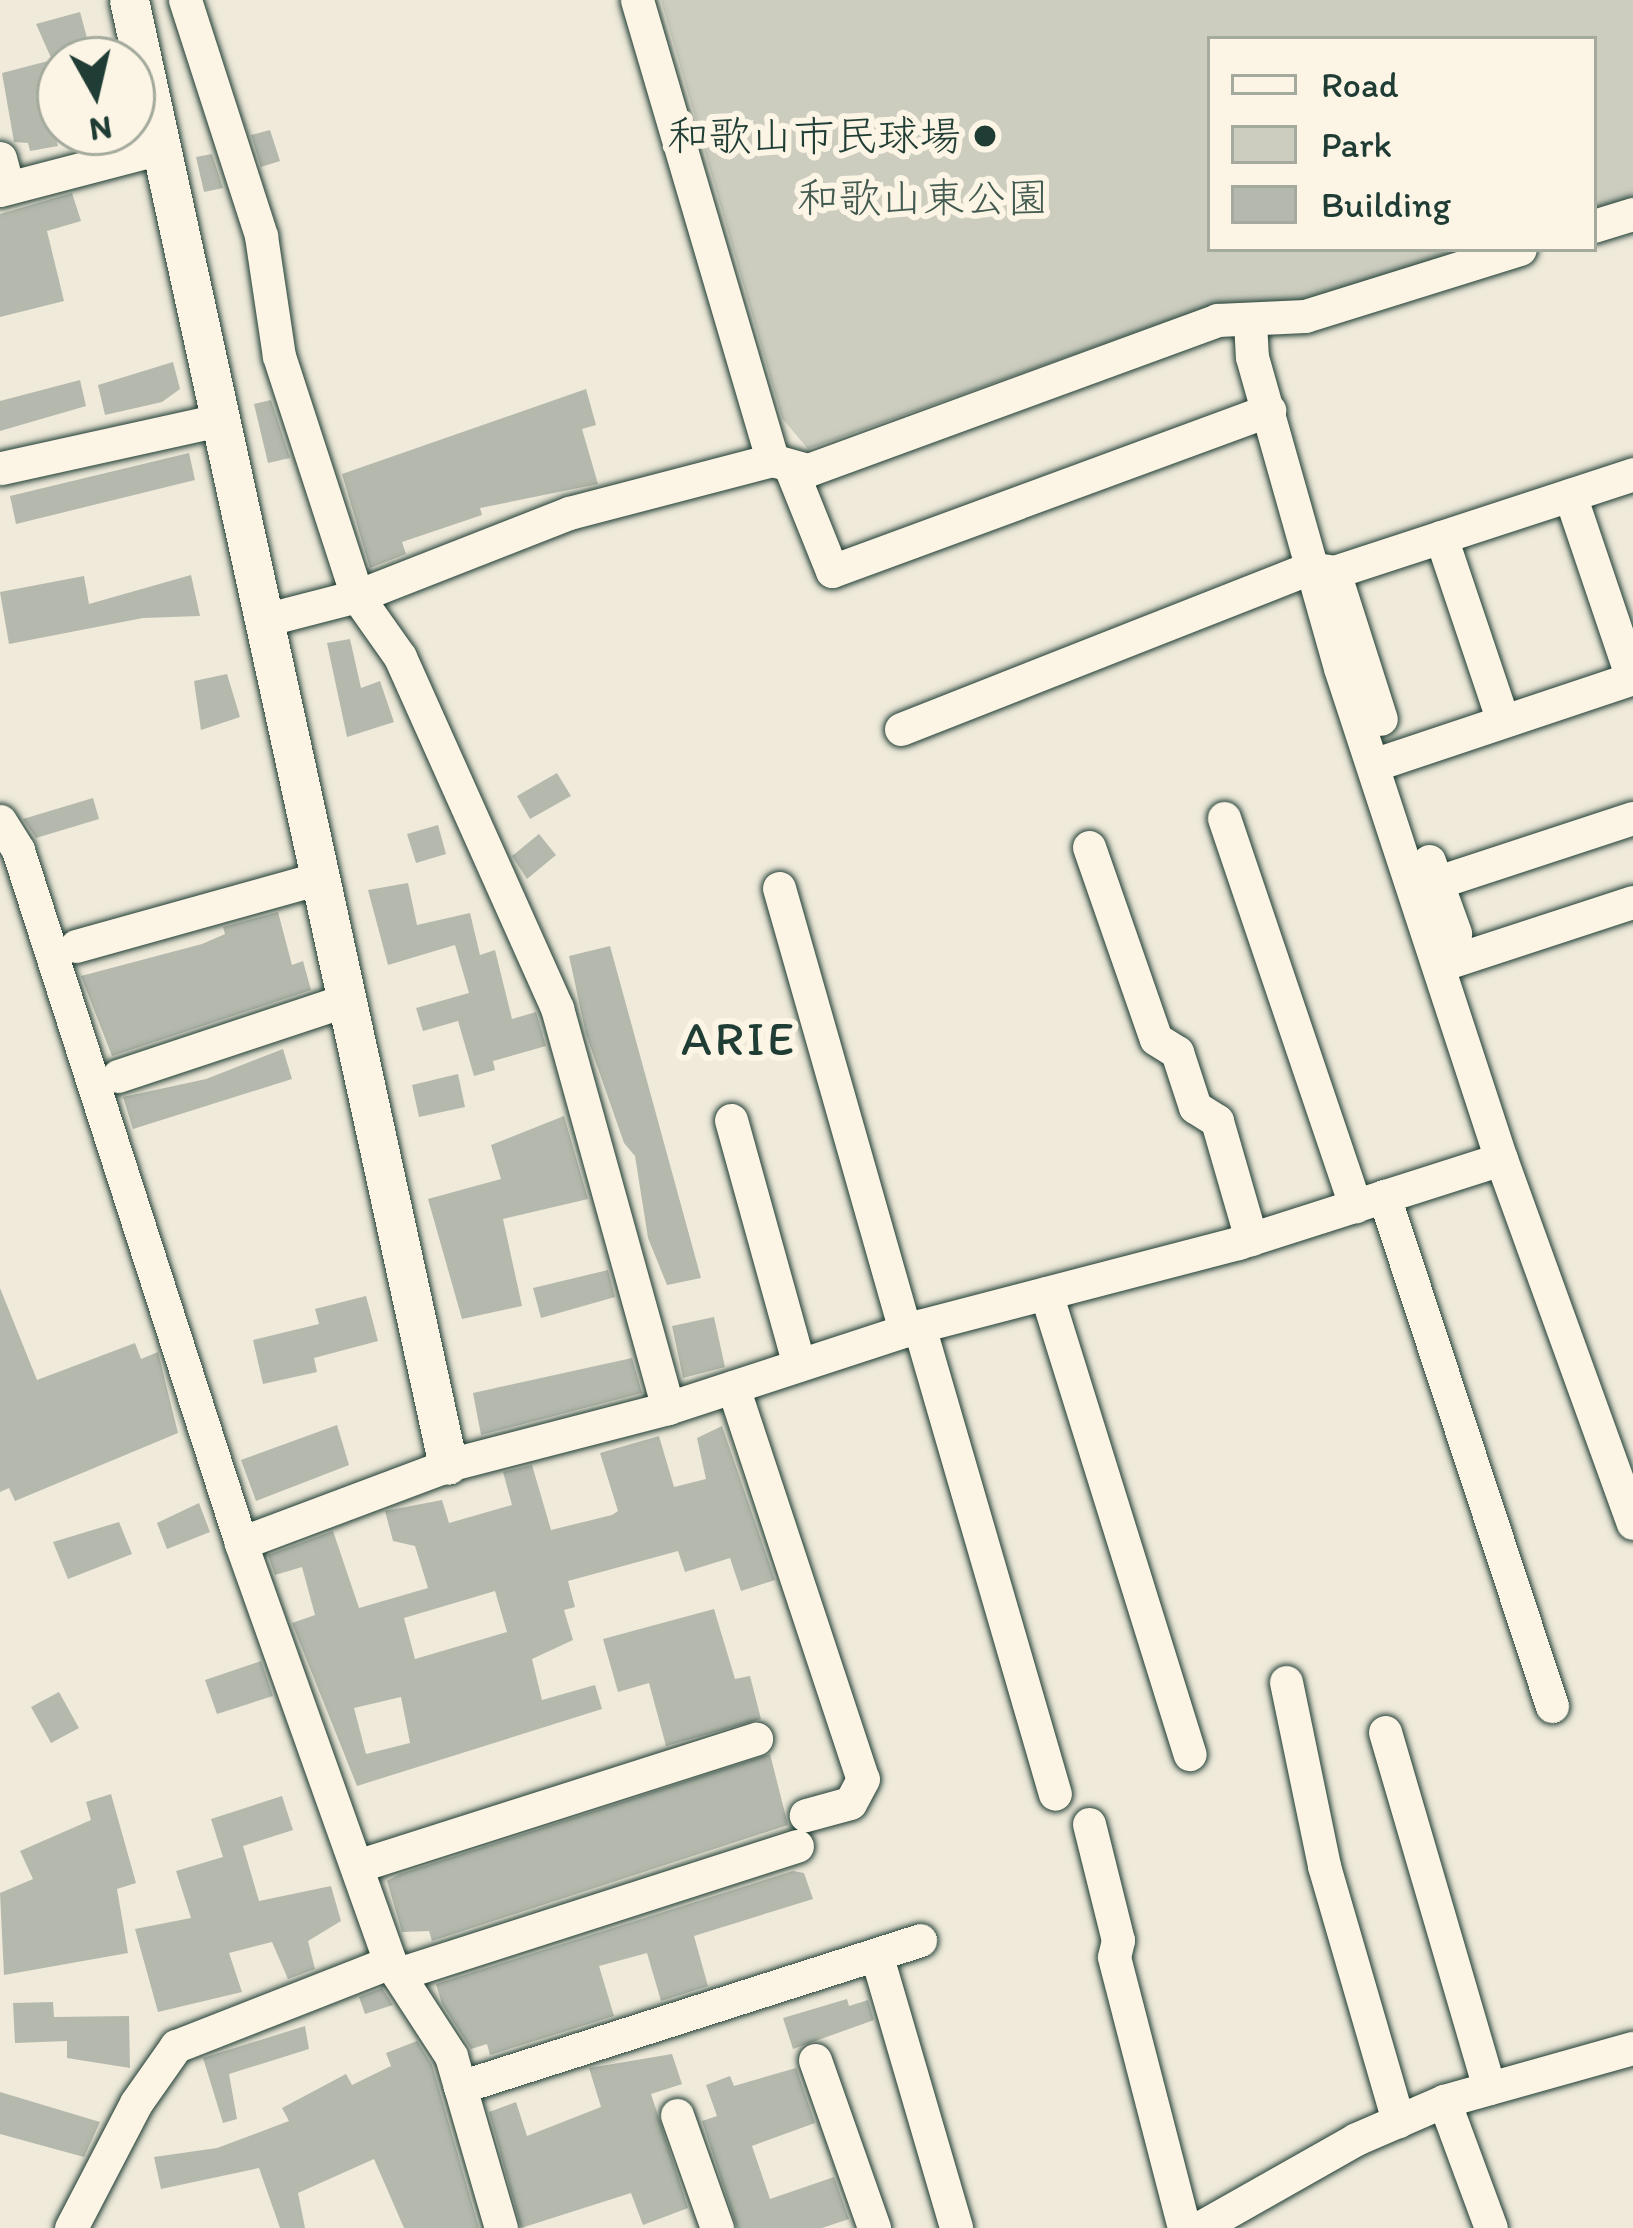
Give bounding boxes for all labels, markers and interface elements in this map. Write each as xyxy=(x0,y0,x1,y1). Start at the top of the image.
north arrow xyxy=(36,36,156,156)
legend xyxy=(1207,36,1597,252)
text: Road xyxy=(1321,63,1399,106)
text: N xyxy=(87,108,114,150)
place label: 和歌山市民球場 xyxy=(667,111,961,161)
marker: 和歌山市民球場 xyxy=(972,123,998,149)
text: Park xyxy=(1321,123,1392,166)
park label: 和歌山東公園 xyxy=(797,173,1049,223)
text: Building xyxy=(1321,183,1451,226)
district label: ARIE xyxy=(684,1010,794,1068)

